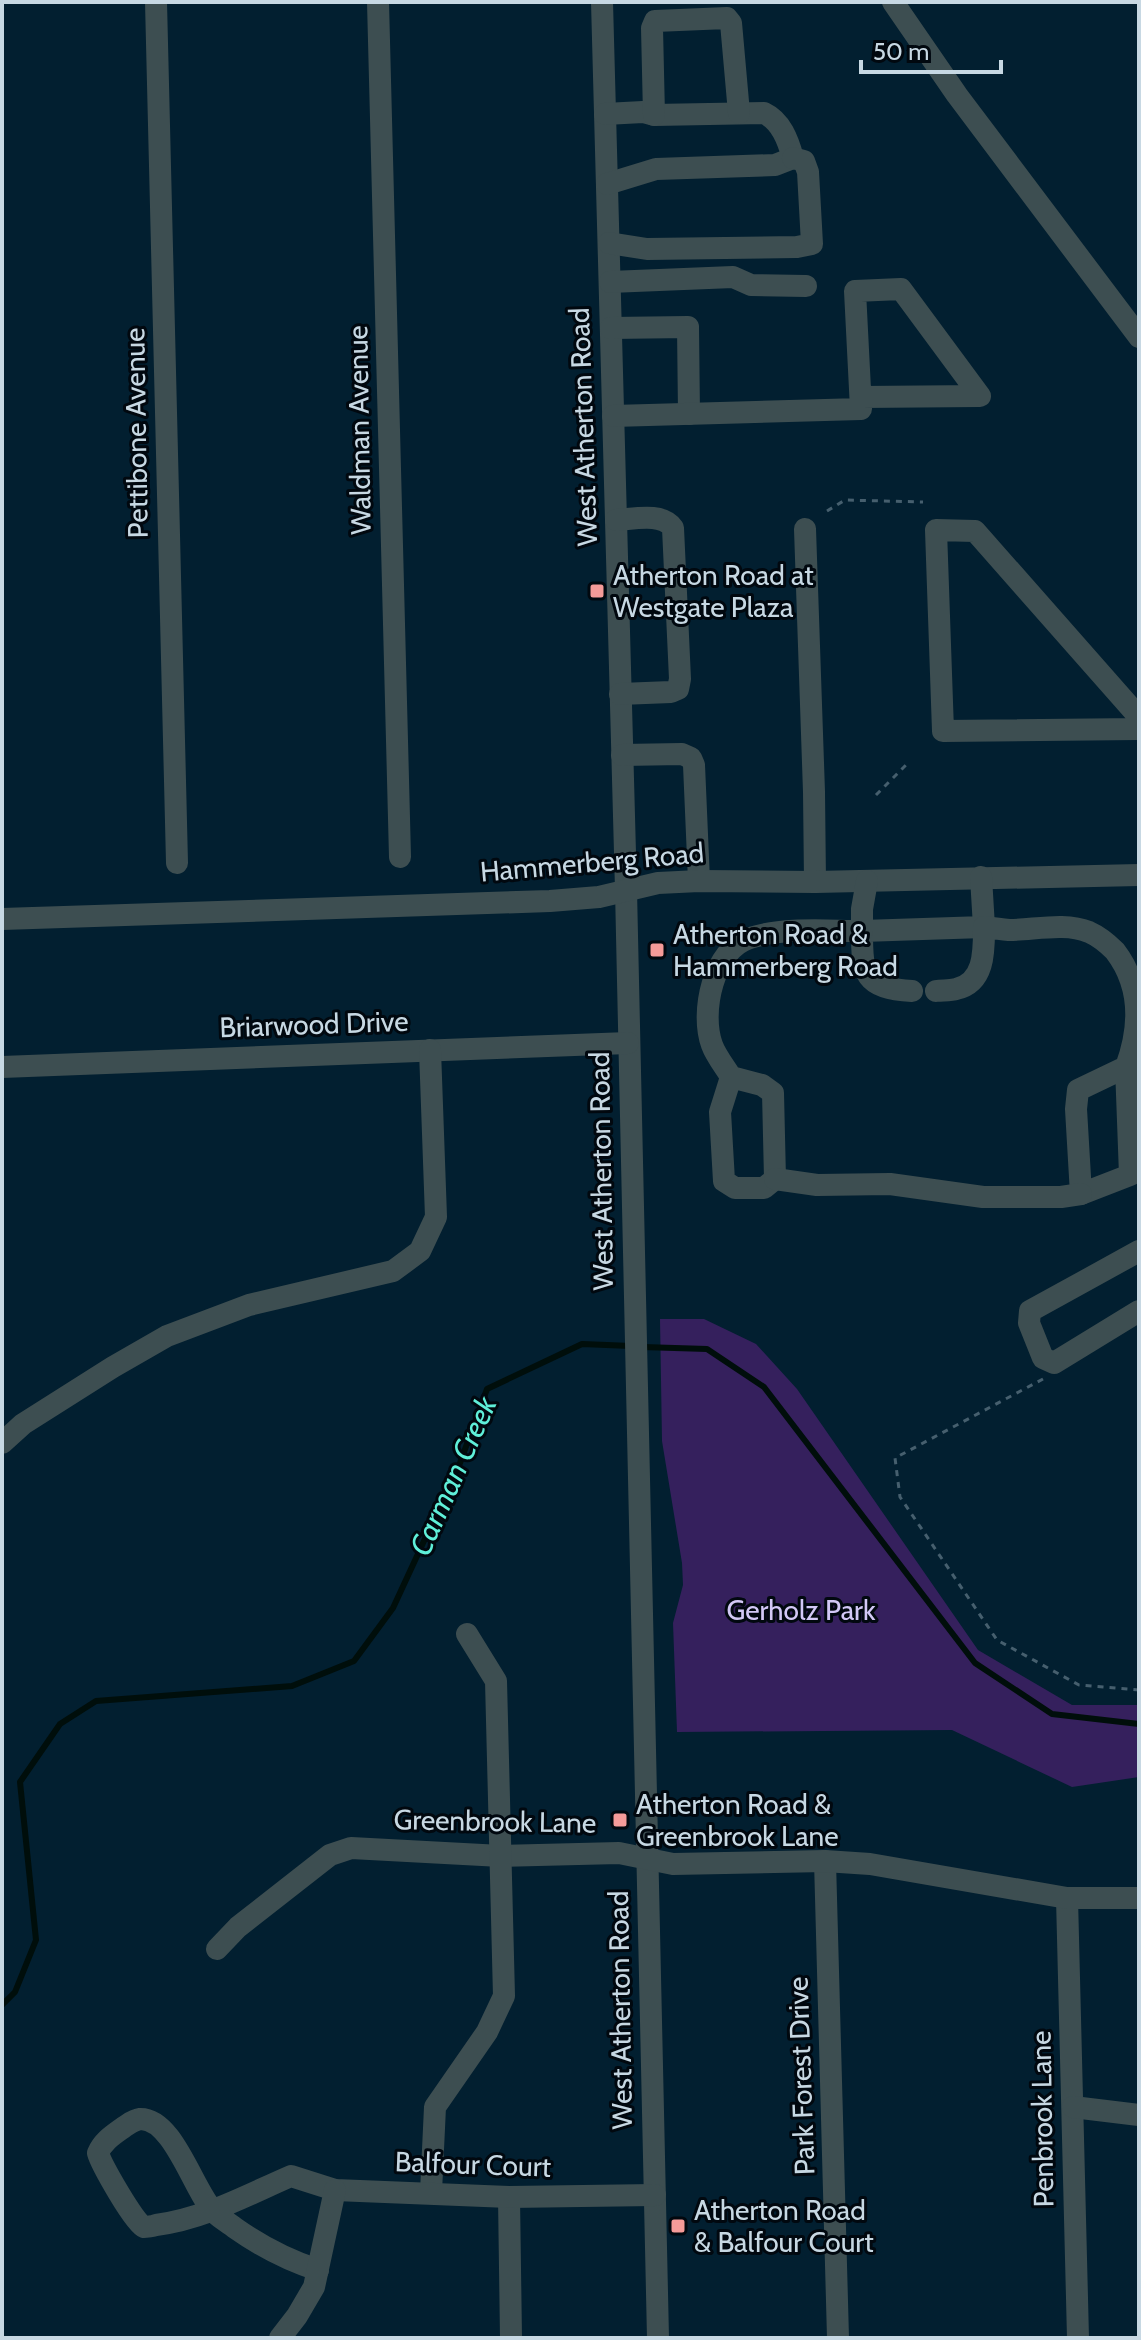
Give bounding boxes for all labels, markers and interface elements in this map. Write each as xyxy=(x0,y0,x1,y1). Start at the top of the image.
scale bar xyxy=(861,24,1001,74)
text: 50 m xyxy=(873,37,929,66)
street label: West Atherton Road xyxy=(562,307,604,547)
street label: Waldman Avenue xyxy=(340,325,378,535)
street label: Pettibone Avenue xyxy=(117,327,155,539)
place label: Atherton Road at Westgate Plaza xyxy=(613,558,814,624)
marker: Atherton Road at Westgate Plaza xyxy=(588,582,606,600)
street label: Hammerberg Road xyxy=(479,835,705,889)
place label: Atherton Road & Hammerberg Road xyxy=(673,917,898,983)
marker: Atherton Road & Hammerberg Road xyxy=(648,941,666,959)
street label: Briarwood Drive xyxy=(219,1004,409,1044)
street label: West Atherton Road xyxy=(582,1051,620,1291)
water label: Carman Creek xyxy=(401,1390,505,1561)
park label: Gerholz Park xyxy=(727,1593,876,1627)
place label: Atherton Road & Greenbrook Lane xyxy=(636,1787,839,1853)
street label: Greenbrook Lane xyxy=(393,1802,597,1840)
marker: Atherton Road & Greenbrook Lane xyxy=(611,1811,629,1829)
street label: West Atherton Road xyxy=(601,1890,639,2130)
street label: Park Forest Drive xyxy=(781,1976,821,2176)
street label: Penbrook Lane xyxy=(1023,2030,1061,2208)
street label: Balfour Court xyxy=(394,2144,552,2184)
place label: Atherton Road & Balfour Court xyxy=(694,2193,874,2259)
marker: Atherton Road & Balfour Court xyxy=(669,2217,687,2235)

